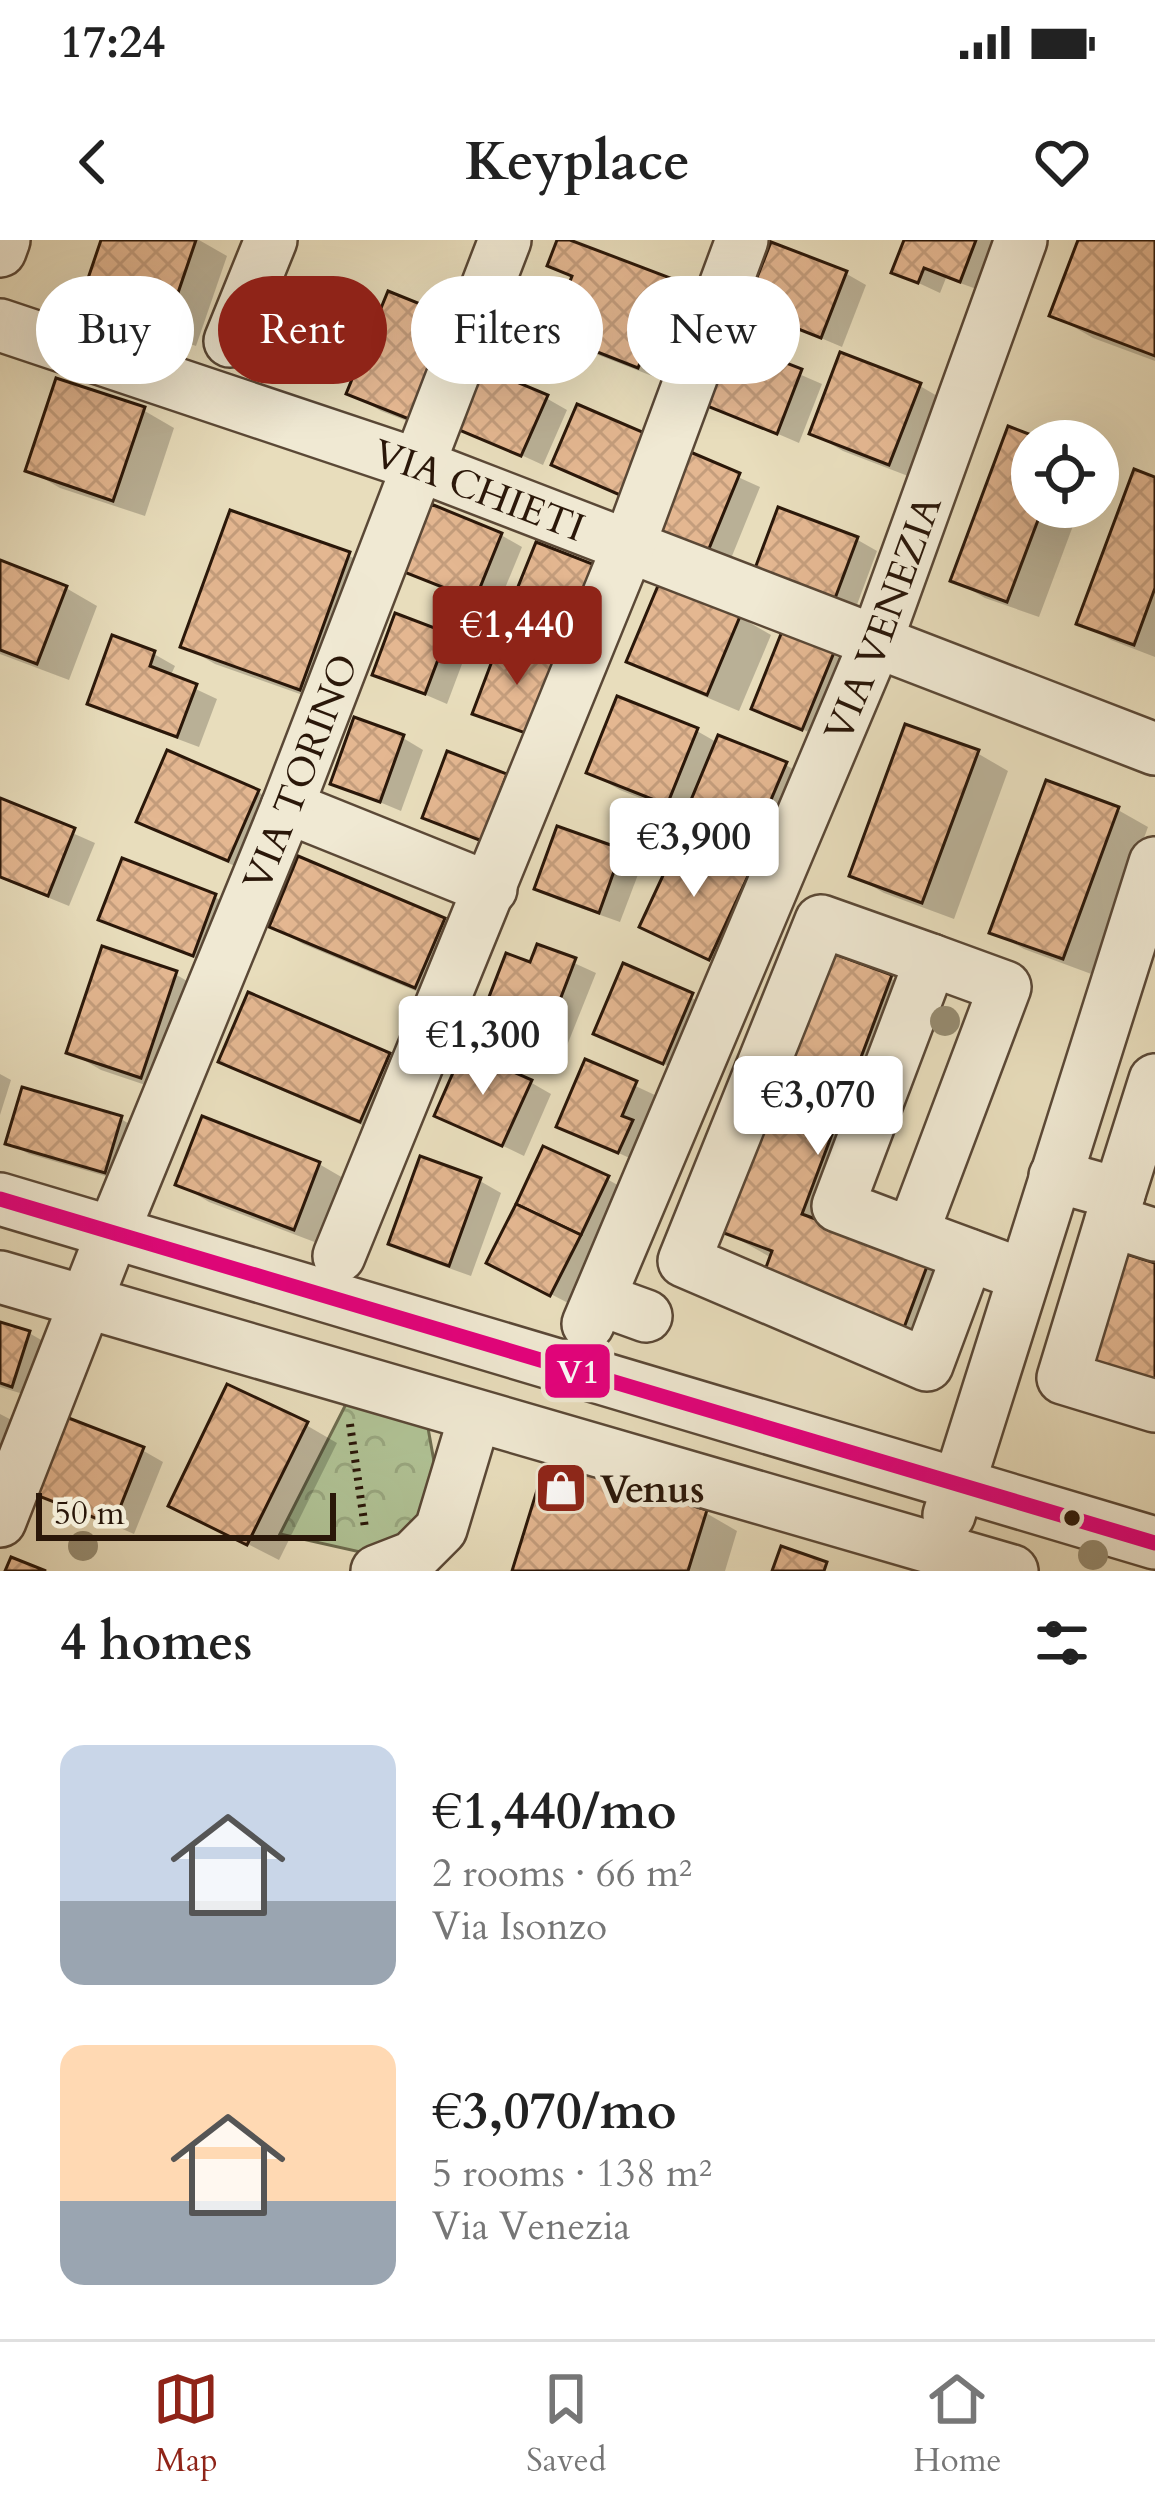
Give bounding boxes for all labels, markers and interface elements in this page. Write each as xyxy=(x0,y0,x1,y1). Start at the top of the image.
text: 17:24 xyxy=(60,12,165,73)
text: Keyplace xyxy=(465,126,690,199)
icon: back xyxy=(60,129,126,195)
icon: heart xyxy=(1029,129,1095,195)
chip: Buy xyxy=(36,276,194,384)
chip: Rent xyxy=(218,276,387,384)
chip: Filters xyxy=(411,276,603,384)
chip: New xyxy=(627,276,800,384)
map controls xyxy=(1011,420,1119,528)
button: locate xyxy=(1011,420,1119,528)
street label: VIA CHIETI xyxy=(367,427,592,555)
street label: VIA VENEZIA xyxy=(812,488,955,749)
pin: €1,440 xyxy=(419,586,615,688)
text: €1,440 xyxy=(460,598,574,651)
street label: VIA TORINO xyxy=(231,646,371,899)
pin: €3,900 xyxy=(596,798,792,900)
text: €3,900 xyxy=(637,810,751,863)
pin: €1,300 xyxy=(385,996,581,1098)
text: €1,300 xyxy=(426,1008,540,1061)
pin: €3,070 xyxy=(720,1056,916,1158)
text: €3,070 xyxy=(761,1068,875,1121)
line badge: V1 xyxy=(543,1342,612,1400)
text: V1 xyxy=(557,1350,599,1395)
shop icon: Venus xyxy=(533,1460,589,1516)
place label: Venus xyxy=(600,1463,705,1516)
scale bar xyxy=(36,1487,336,1540)
text: 50 m xyxy=(54,1491,125,1536)
unlabelled marker xyxy=(1061,1507,1083,1529)
text: 4 homes xyxy=(60,1608,252,1678)
icon: filters xyxy=(1029,1610,1095,1676)
text: €1,440/mo xyxy=(432,1777,677,1847)
icon: home xyxy=(156,1793,300,1937)
text: 2 rooms · 66 m² xyxy=(432,1847,692,1900)
text: Via Isonzo xyxy=(432,1900,607,1953)
text: €3,070/mo xyxy=(432,2077,677,2147)
icon: home xyxy=(156,2093,300,2237)
text: 5 rooms · 138 m² xyxy=(432,2147,712,2200)
text: Via Venezia xyxy=(432,2200,630,2253)
tab: Map xyxy=(153,2366,219,2483)
tab: Saved xyxy=(526,2366,606,2483)
tab: Home xyxy=(913,2366,1002,2483)

